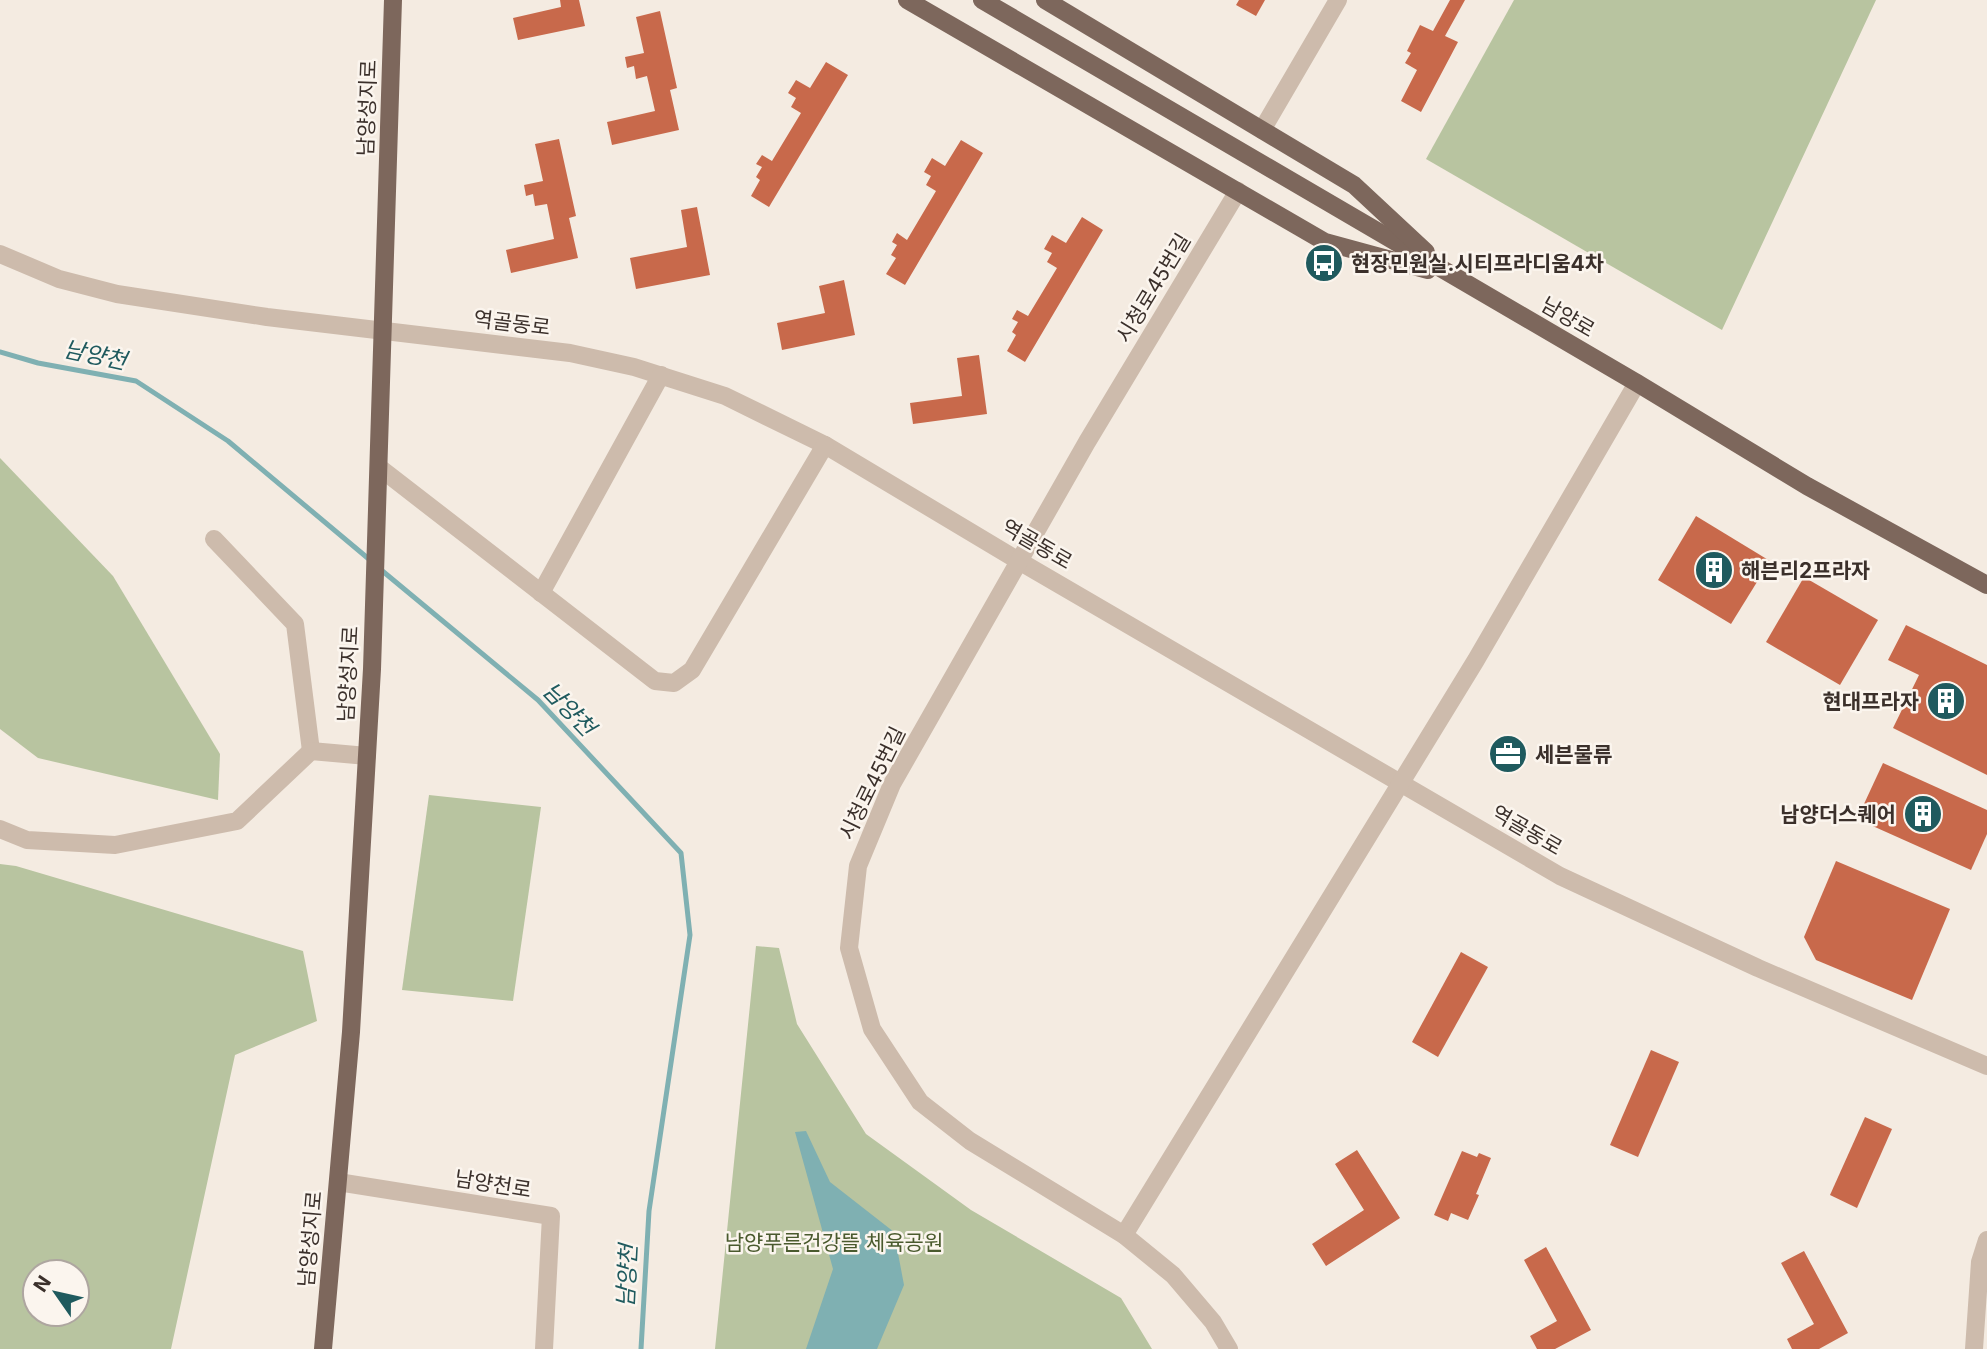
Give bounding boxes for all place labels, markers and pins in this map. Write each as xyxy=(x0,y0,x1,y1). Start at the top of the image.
bus stop icon: 현장민원실.시티프라디움4차 xyxy=(1303,242,1345,284)
place label: 현장민원실.시티프라디움4차 xyxy=(1351,251,1604,276)
building icon: 해븐리2프라자 xyxy=(1693,549,1735,591)
place label: 해븐리2프라자 xyxy=(1741,558,1870,583)
building icon: 현대프라자 xyxy=(1925,680,1967,722)
place label: 현대프라자 xyxy=(1822,689,1919,714)
office icon: 세븐물류 xyxy=(1487,733,1529,775)
place label: 세븐물류 xyxy=(1535,742,1612,767)
building icon: 남양더스퀘어 xyxy=(1902,793,1944,835)
place label: 남양더스퀘어 xyxy=(1780,802,1896,827)

